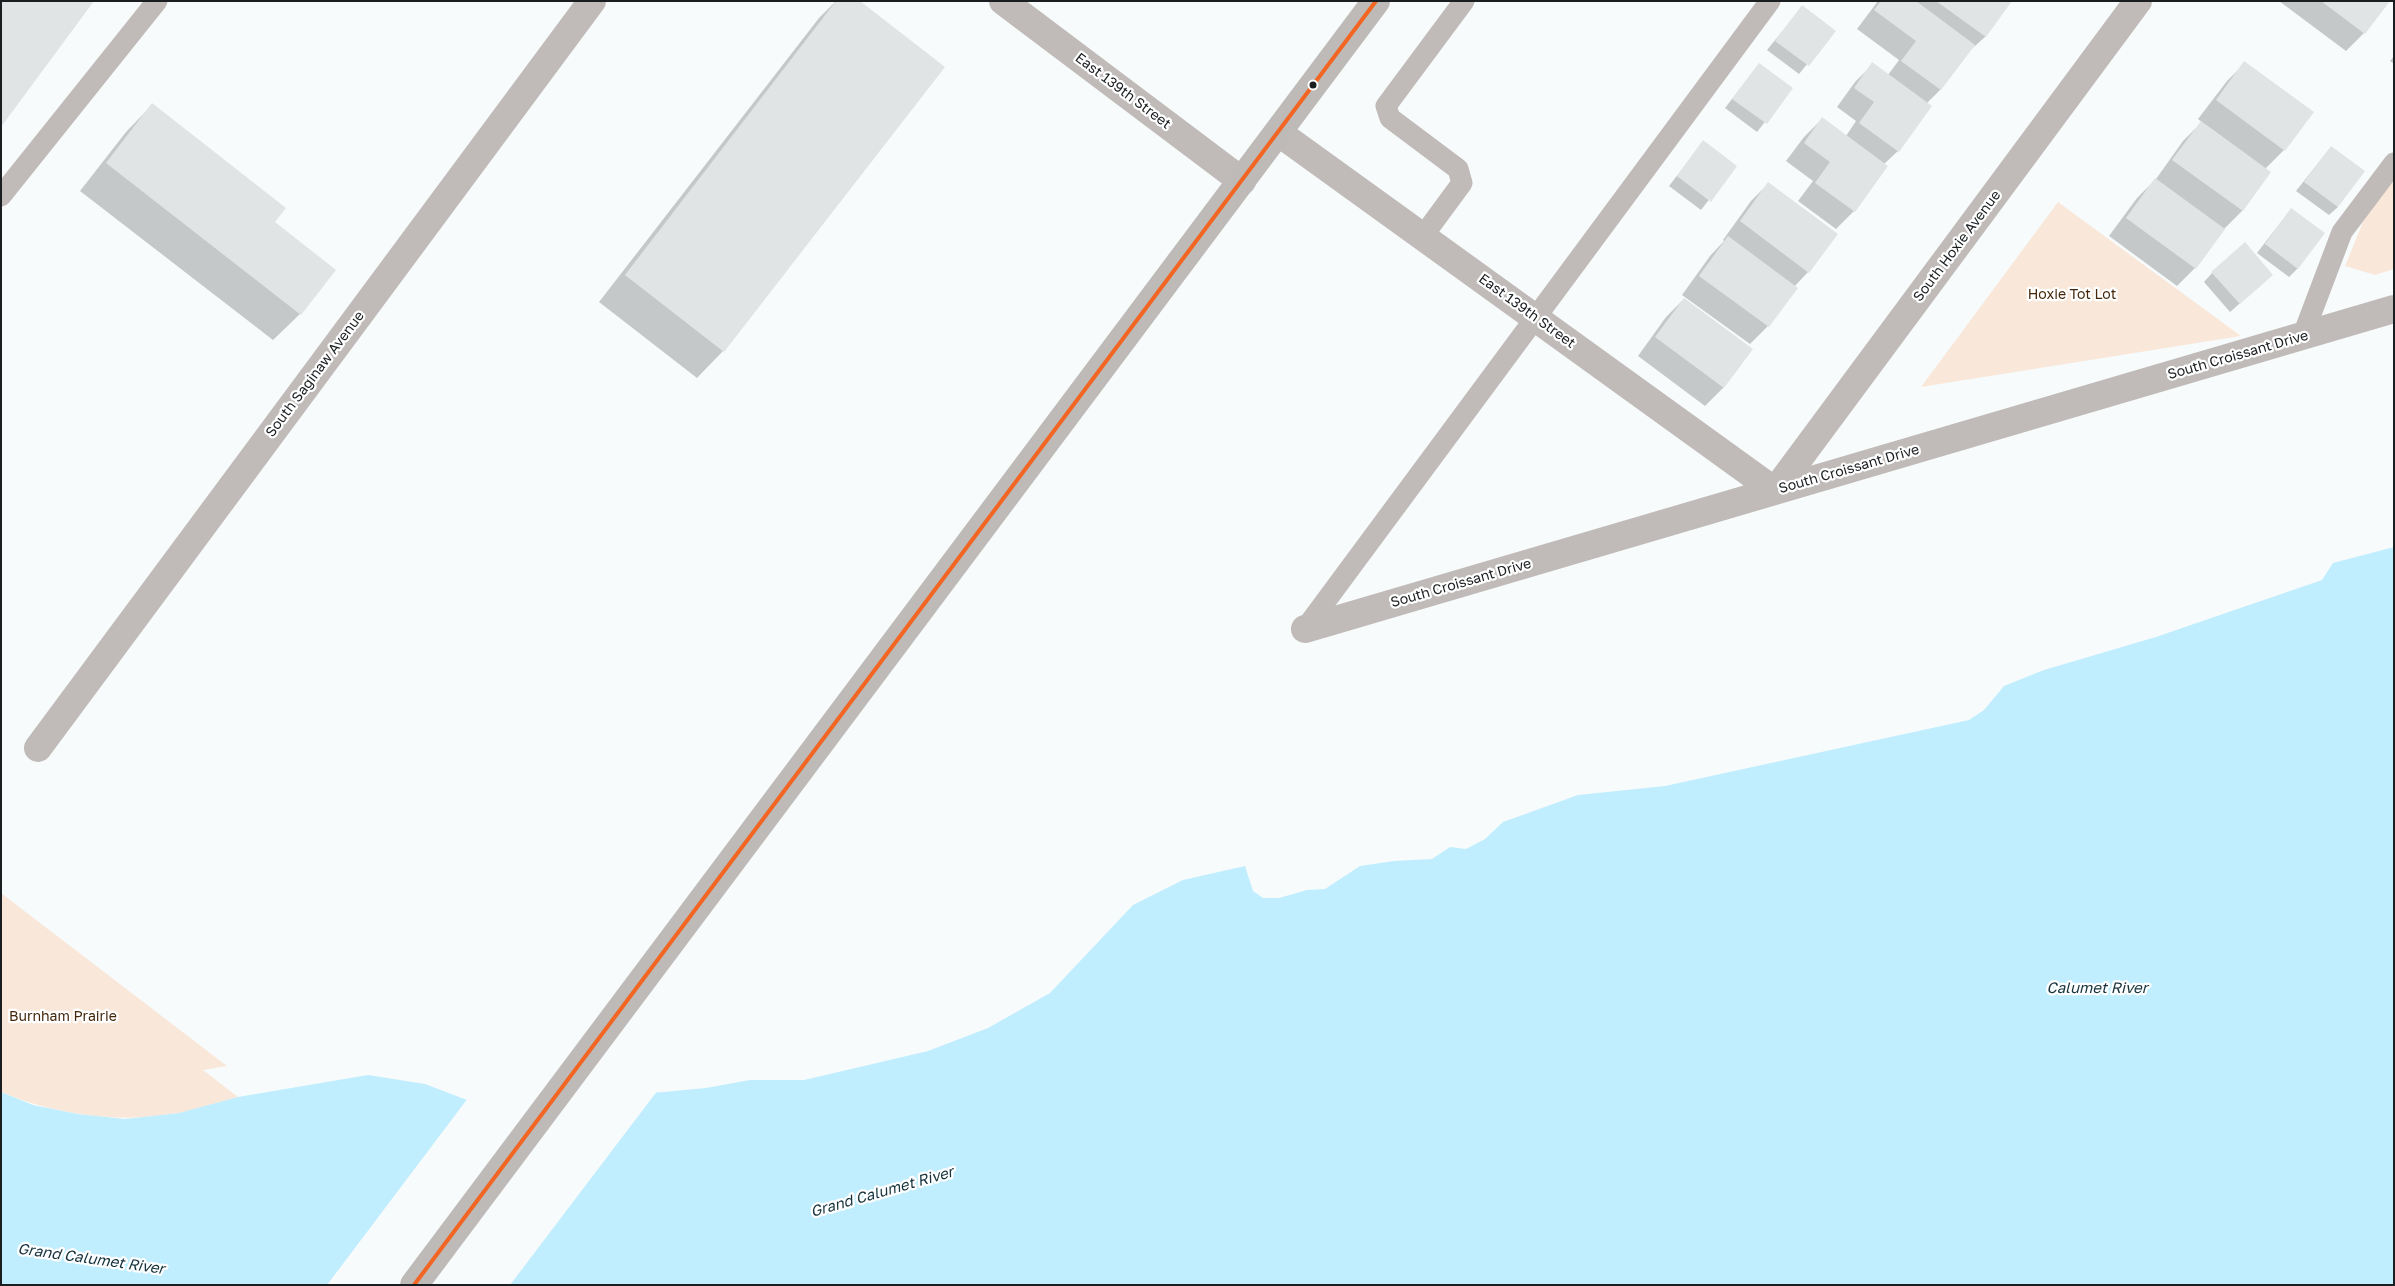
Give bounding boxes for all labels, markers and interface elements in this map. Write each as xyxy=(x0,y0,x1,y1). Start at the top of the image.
street label: East 139th Street xyxy=(1072,50,1174,132)
unlabelled marker xyxy=(1308,80,1318,90)
street label: South Hoxie Avenue xyxy=(1910,187,2004,305)
street label: East 139th Street xyxy=(1475,270,1579,352)
park label: Hoxie Tot Lot xyxy=(2028,287,2116,303)
street label: South Saginaw Avenue xyxy=(262,308,368,440)
street label: South Croissant Drive xyxy=(2166,327,2310,383)
street label: South Croissant Drive xyxy=(1777,441,1921,497)
street label: South Croissant Drive xyxy=(1389,555,1533,611)
water label: Calumet River xyxy=(2046,979,2148,997)
park label: Burnham Prairie xyxy=(9,1009,117,1025)
water label: Grand Calumet River xyxy=(808,1163,956,1221)
water label: Grand Calumet River xyxy=(16,1240,166,1278)

